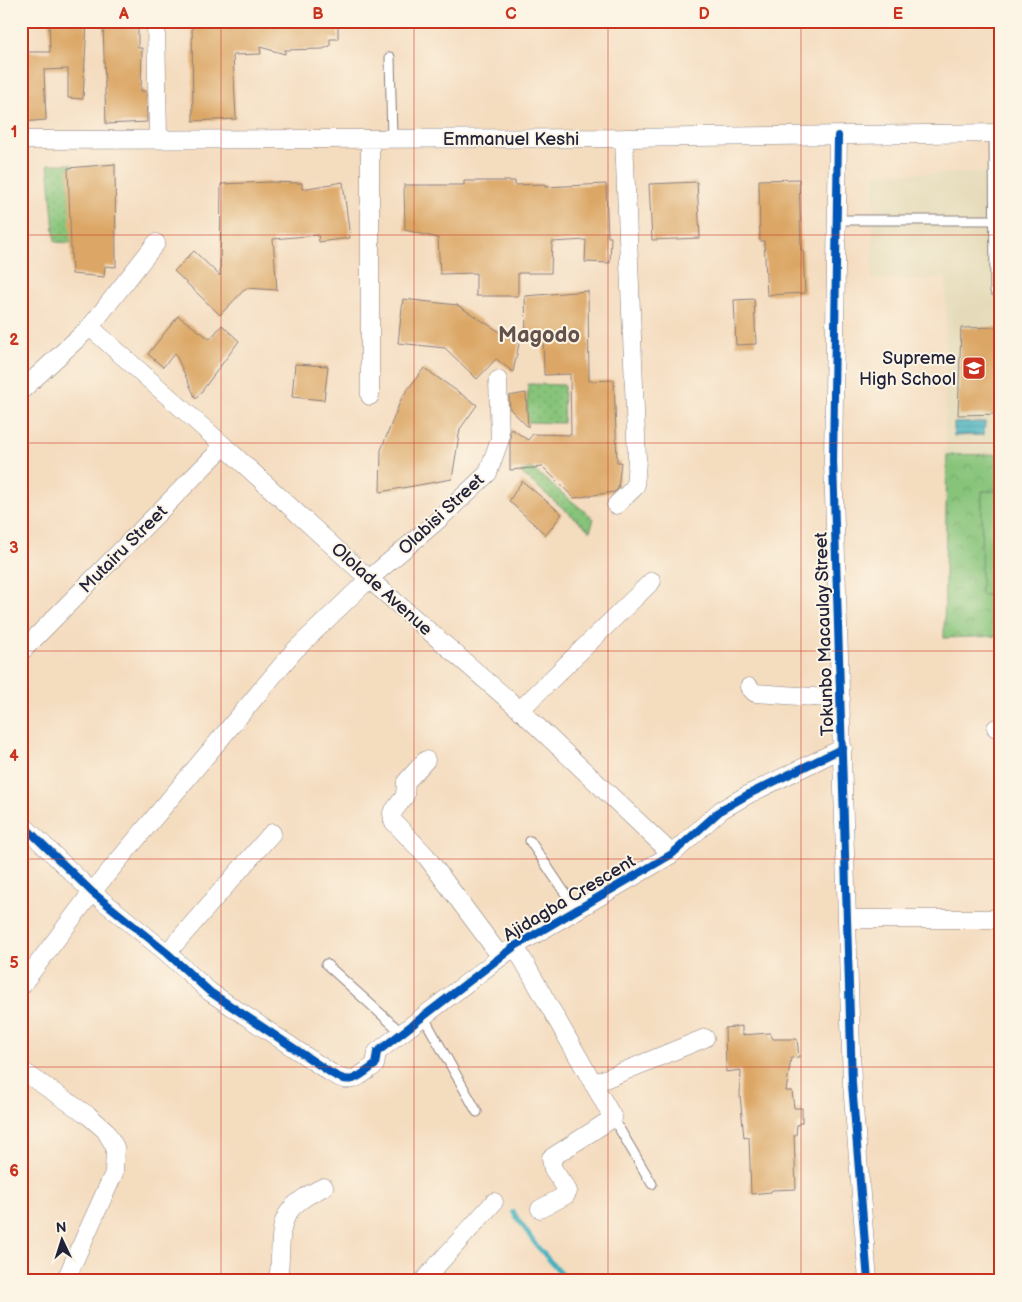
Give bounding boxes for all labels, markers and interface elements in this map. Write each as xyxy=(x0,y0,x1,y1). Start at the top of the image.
text: A xyxy=(118,5,129,24)
text: B xyxy=(312,5,324,24)
text: C xyxy=(505,5,517,24)
text: D xyxy=(698,5,710,24)
text: E xyxy=(893,5,903,24)
text: 1 xyxy=(11,123,17,142)
street label: Emmanuel Keshi xyxy=(443,129,579,150)
district label: Magodo xyxy=(498,322,580,349)
text: 2 xyxy=(9,331,19,350)
place label: Supreme High School xyxy=(859,348,956,390)
school or university icon: Supreme High School xyxy=(961,355,987,381)
street label: Olabisi Street xyxy=(394,469,489,559)
street label: Mutairu Street xyxy=(75,501,172,598)
street label: Tokunbo Macaulay Street xyxy=(810,531,839,736)
text: 3 xyxy=(9,539,19,558)
street label: Ololade Avenue xyxy=(327,539,437,640)
text: 4 xyxy=(9,747,19,766)
street label: Ajidagba Crescent xyxy=(500,851,639,946)
text: 5 xyxy=(9,954,19,973)
text: 6 xyxy=(9,1162,19,1181)
north arrow xyxy=(38,1214,88,1264)
text: N xyxy=(55,1219,67,1236)

